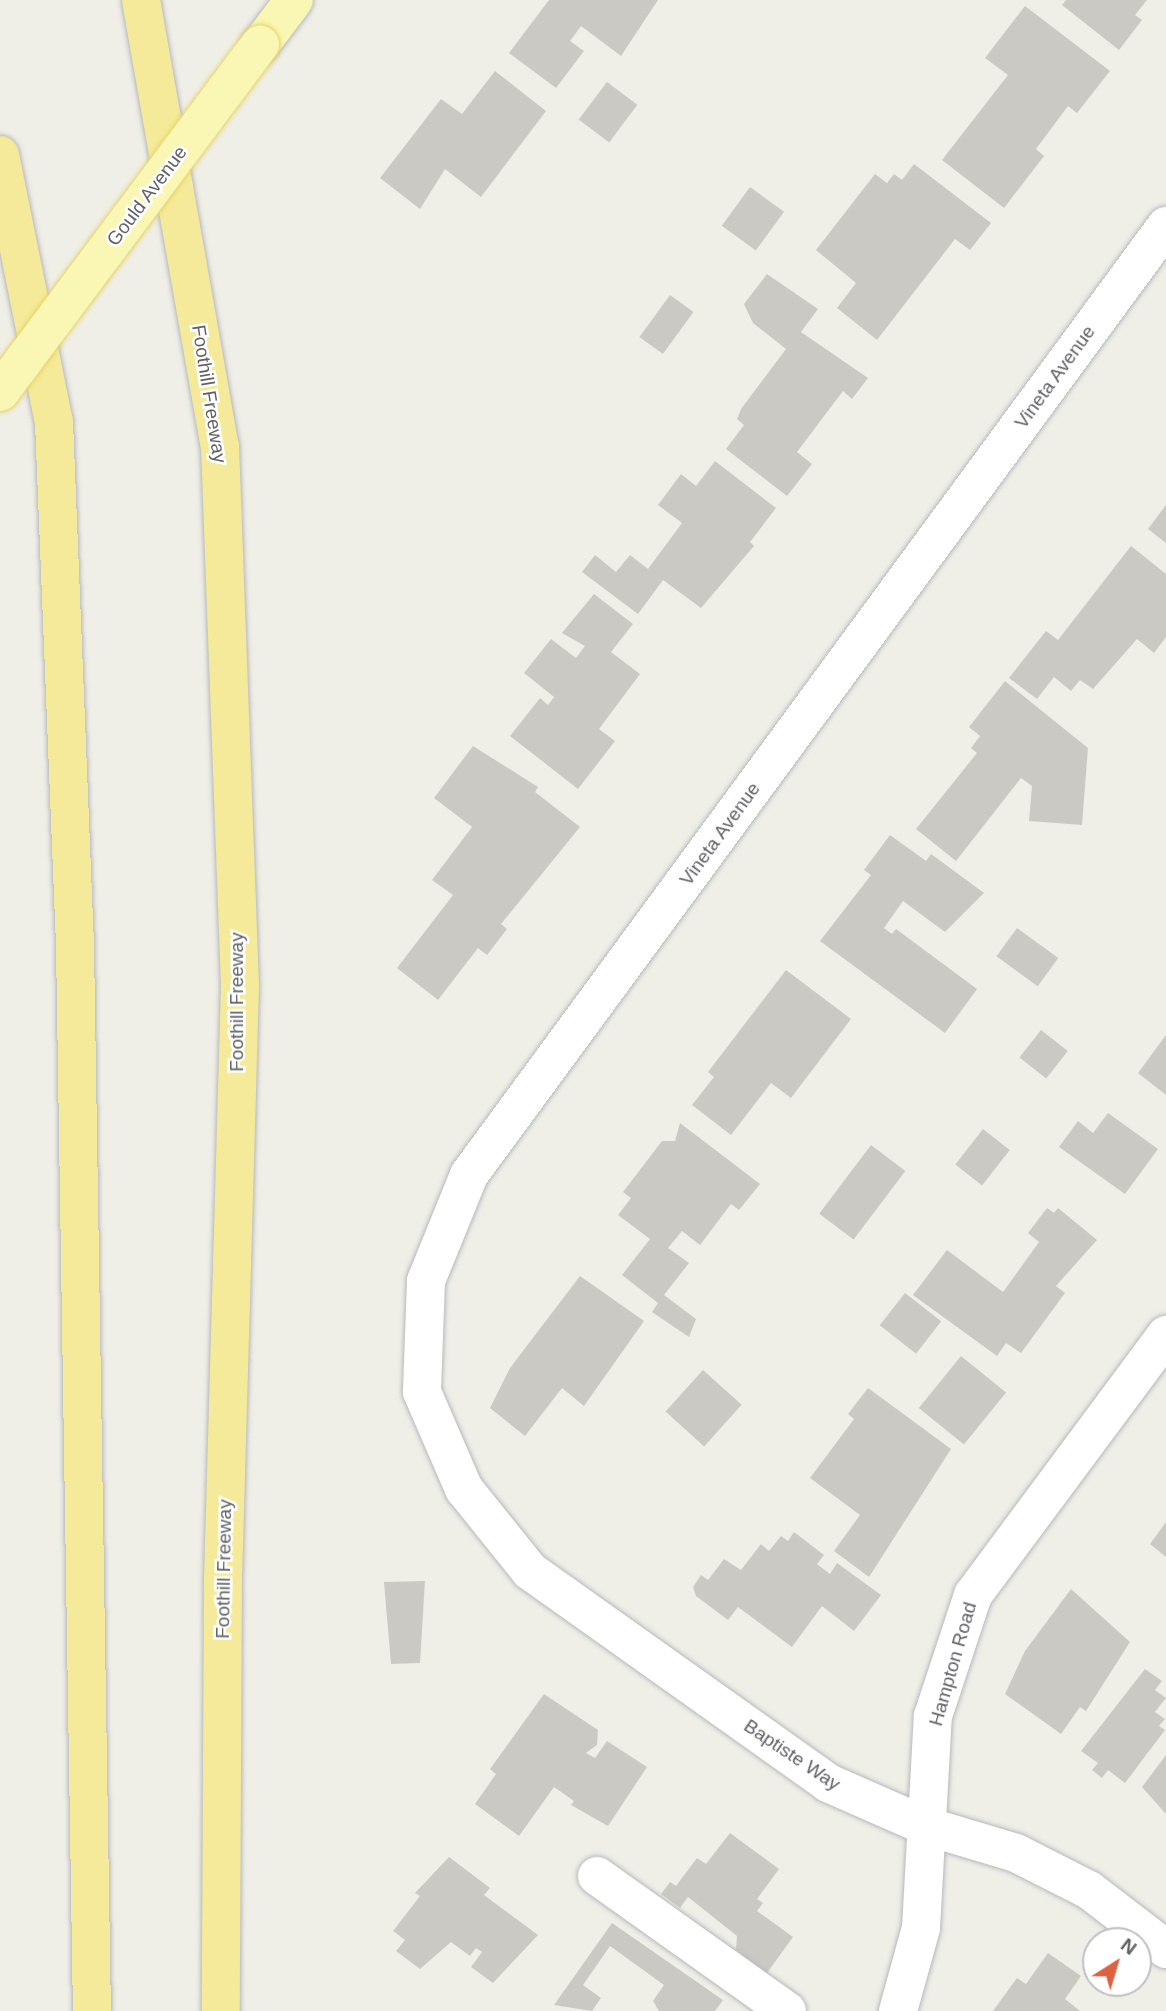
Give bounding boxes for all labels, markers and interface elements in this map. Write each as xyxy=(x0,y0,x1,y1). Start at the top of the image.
street label: Gould Avenue xyxy=(102,141,192,251)
street label: Vineta Avenue xyxy=(1010,321,1100,433)
street label: Foothill Freeway xyxy=(187,323,231,465)
street label: Vineta Avenue xyxy=(675,778,765,890)
street label: Foothill Freeway xyxy=(226,932,248,1072)
street label: Foothill Freeway xyxy=(211,1499,237,1639)
street label: Hampton Road xyxy=(924,1599,982,1729)
street label: Baptiste Way xyxy=(740,1714,844,1796)
north arrow xyxy=(1082,1927,1152,1997)
text: N xyxy=(1117,1934,1141,1959)

